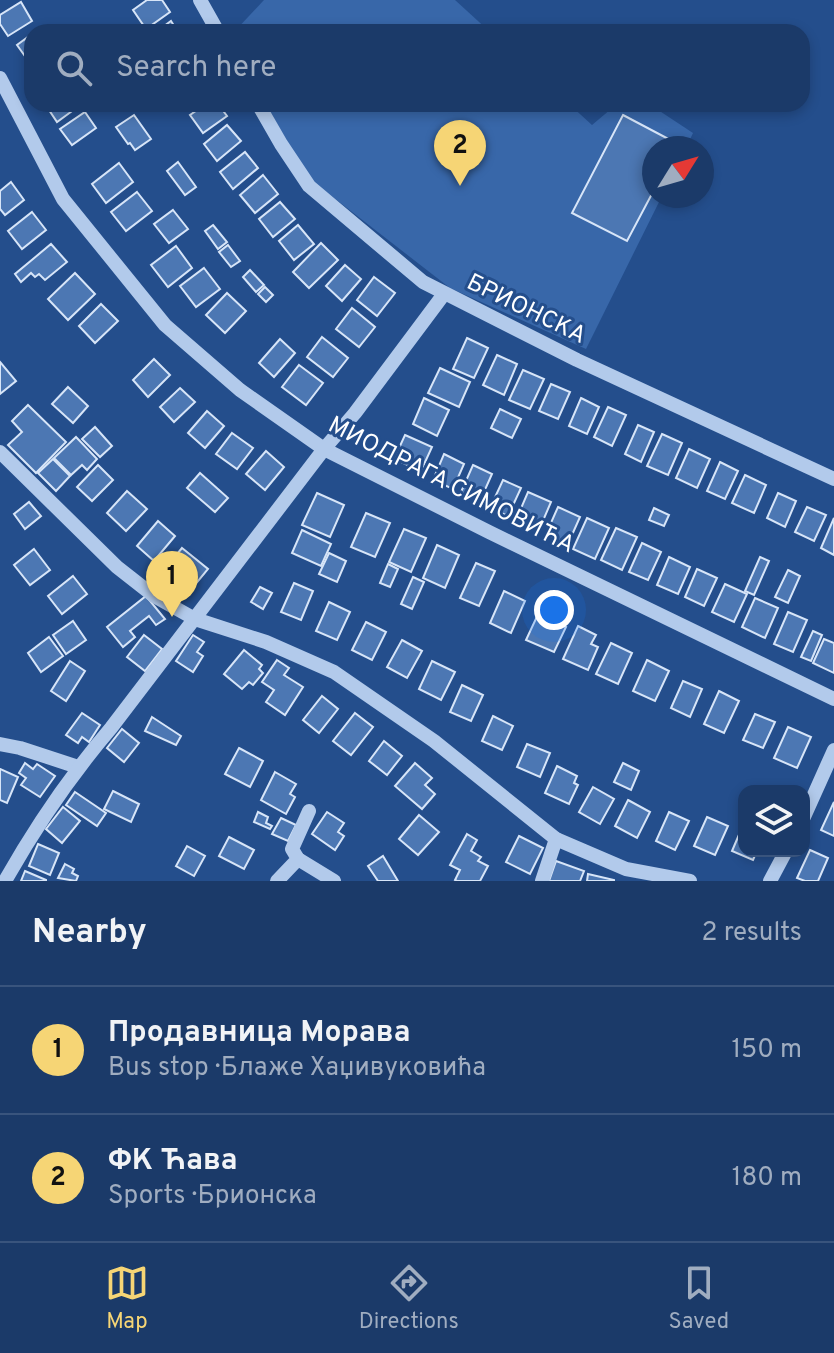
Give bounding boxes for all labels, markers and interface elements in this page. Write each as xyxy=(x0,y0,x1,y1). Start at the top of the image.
search box xyxy=(24,24,810,112)
icon: search xyxy=(52,46,96,90)
text: Search here xyxy=(116,50,276,87)
pin: 2 xyxy=(434,120,486,186)
north arrow xyxy=(642,136,714,208)
street label: БРИОНСКА xyxy=(461,268,591,352)
street label: МИОДРАГА СИМОВИЋА xyxy=(323,411,579,561)
pin: 1 xyxy=(146,551,198,617)
your location xyxy=(534,590,574,630)
map controls xyxy=(738,785,810,857)
button: layers xyxy=(738,785,810,857)
text: Nearby xyxy=(32,912,147,955)
text: 2 results xyxy=(702,917,802,950)
text: Продавница Морава xyxy=(108,1015,410,1052)
text: 1 xyxy=(53,1034,63,1067)
text: 150 m xyxy=(731,1034,802,1067)
text: Bus stop · Блаже Хаџивуковића xyxy=(108,1052,486,1085)
text: ФК Ћава xyxy=(108,1143,238,1180)
text: 2 xyxy=(50,1162,66,1195)
text: 180 m xyxy=(732,1162,802,1195)
text: Sports · Брионска xyxy=(108,1180,317,1213)
tab: Map xyxy=(105,1261,149,1336)
tab: Directions xyxy=(359,1261,459,1336)
tab: Saved xyxy=(669,1261,729,1336)

